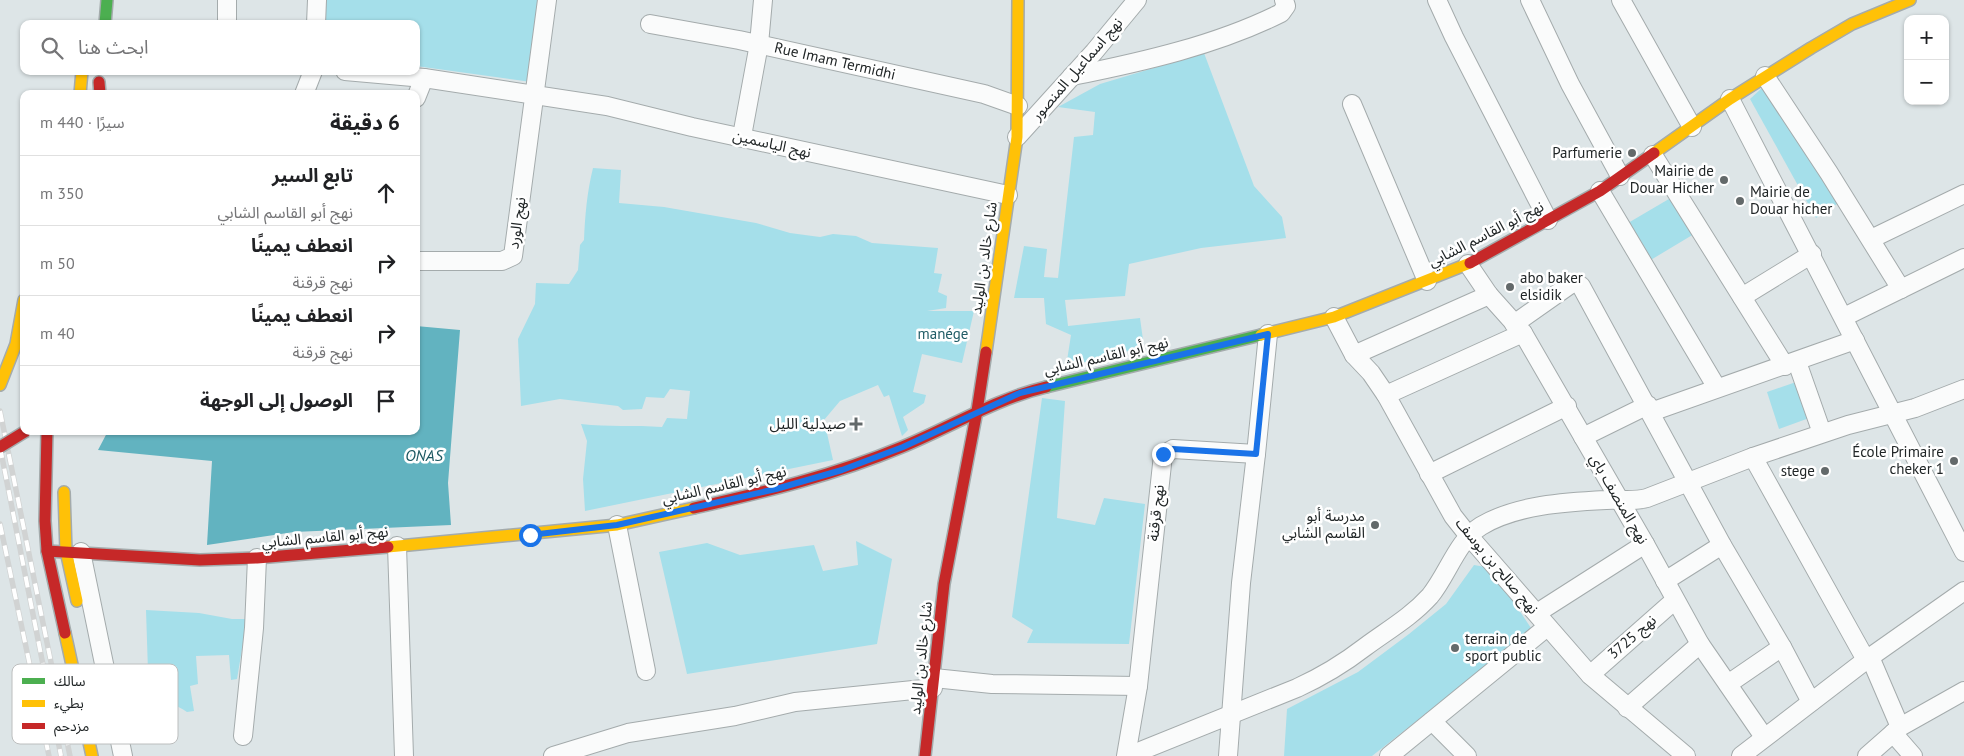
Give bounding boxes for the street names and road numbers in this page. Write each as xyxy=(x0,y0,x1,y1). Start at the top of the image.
street label: نهج اسماعيل المنصور xyxy=(1026,13,1129,127)
street label: Rue Imam Termidhi xyxy=(773,37,898,84)
street label: نهج الياسمين xyxy=(730,125,813,165)
street label: نهج الورد xyxy=(503,196,533,250)
street label: نهج أبو القاسم الشابي xyxy=(1425,196,1548,274)
street label: شارع خالد بن الوليد xyxy=(966,200,1004,316)
street label: نهج أبو القاسم الشابي xyxy=(1042,332,1171,382)
street label: نهج المنصف باي xyxy=(1583,450,1653,549)
street label: نهج أبو القاسم الشابي xyxy=(660,461,789,511)
street label: نهج قرقنة xyxy=(1143,484,1171,542)
street label: نهج صالح بن يوسف xyxy=(1449,514,1543,620)
street label: نهج أبو القاسم الشابي xyxy=(261,521,389,554)
street label: شارع خالد بن الوليد xyxy=(905,600,939,716)
street label: نهج 3725 xyxy=(1604,610,1662,665)

